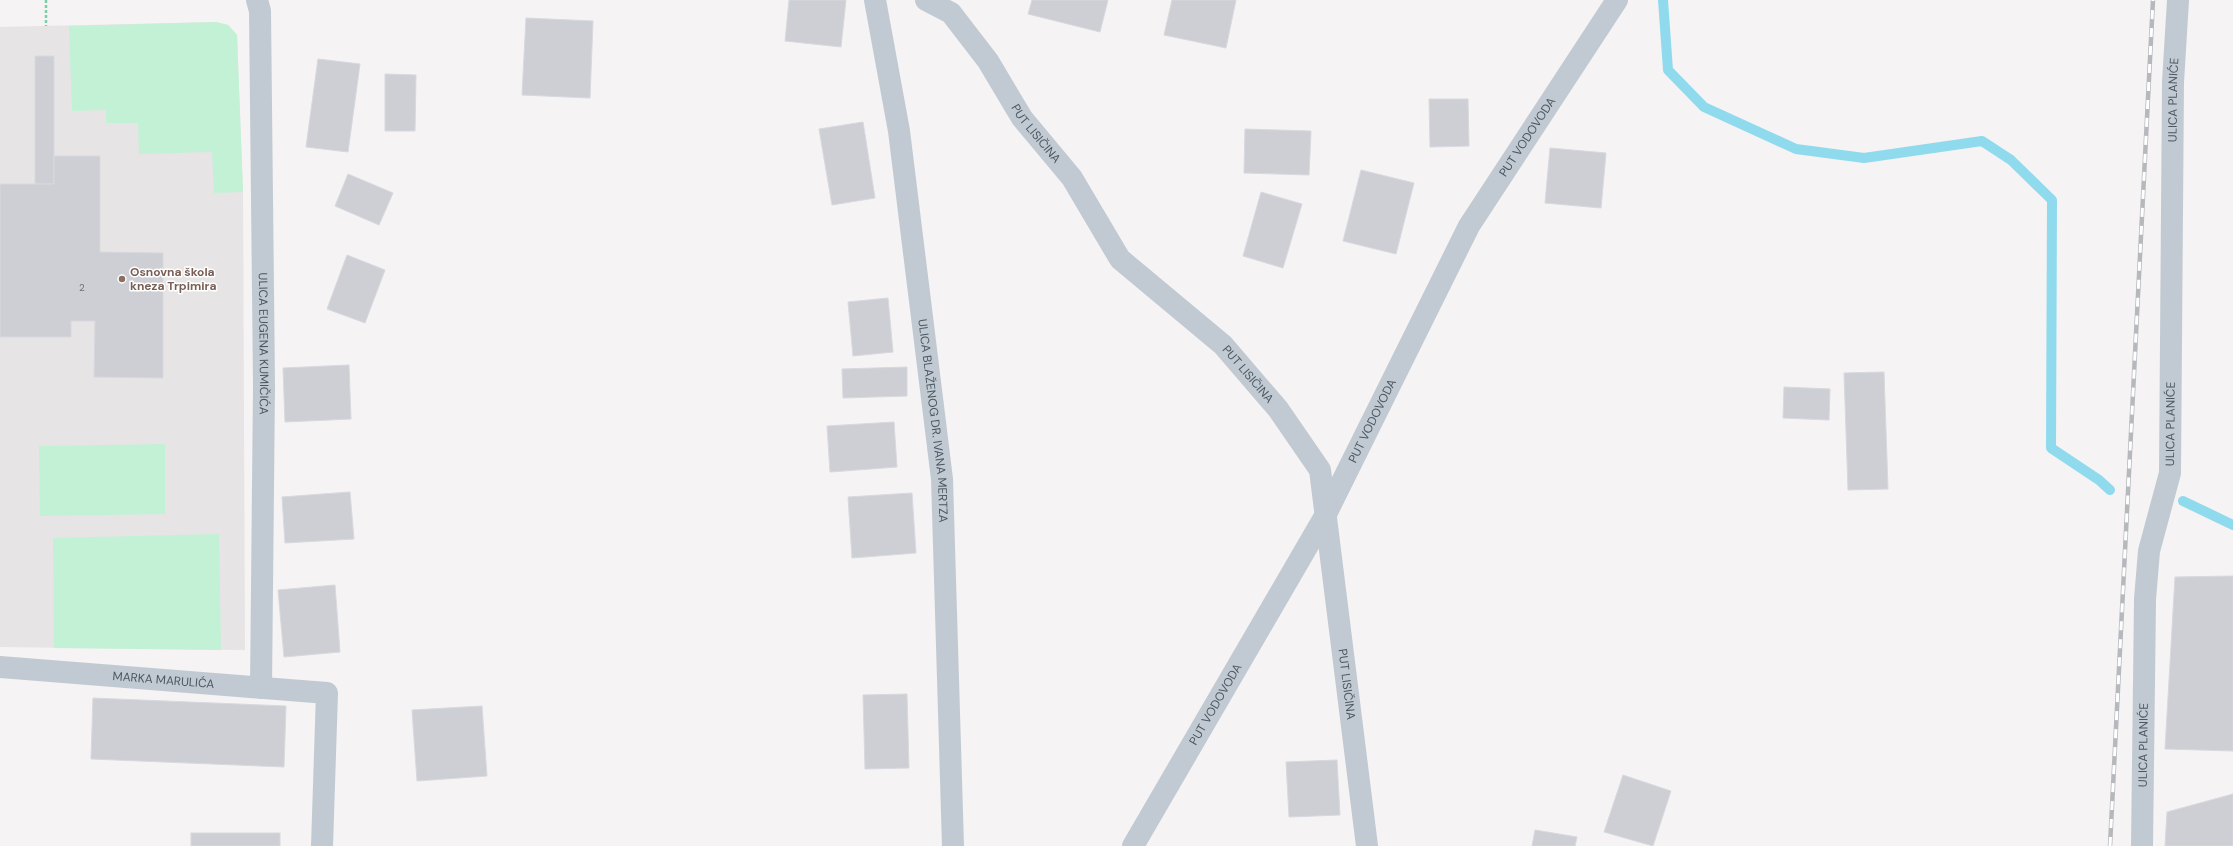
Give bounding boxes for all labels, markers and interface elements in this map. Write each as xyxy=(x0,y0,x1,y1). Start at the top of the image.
street label: ULICA PLANIĆE xyxy=(2165,57,2182,142)
street label: PUT VODOVODA xyxy=(1496,94,1559,180)
street label: PUT LISIČINA xyxy=(1008,101,1064,167)
place label: Osnovna škola kneza Trpimira xyxy=(130,264,216,294)
street label: ULICA EUGENA KUMIČIĆA xyxy=(255,272,272,415)
marker: Osnovna škola kneza Trpimira xyxy=(117,274,127,284)
house number: 2 xyxy=(79,281,85,294)
street label: ULICA BLAŽENOG DR. IVANA MERTZA xyxy=(914,318,951,523)
street label: PUT LISIČINA xyxy=(1219,342,1277,406)
street label: PUT VODOVODA xyxy=(1345,376,1400,465)
street label: ULICA PLANIĆE xyxy=(2162,382,2179,466)
street label: PUT LISIČINA xyxy=(1334,648,1359,721)
street label: PUT VODOVODA xyxy=(1186,661,1245,748)
street label: MARKA MARULIĆA xyxy=(112,668,215,692)
street label: ULICA PLANIĆE xyxy=(2135,703,2152,787)

